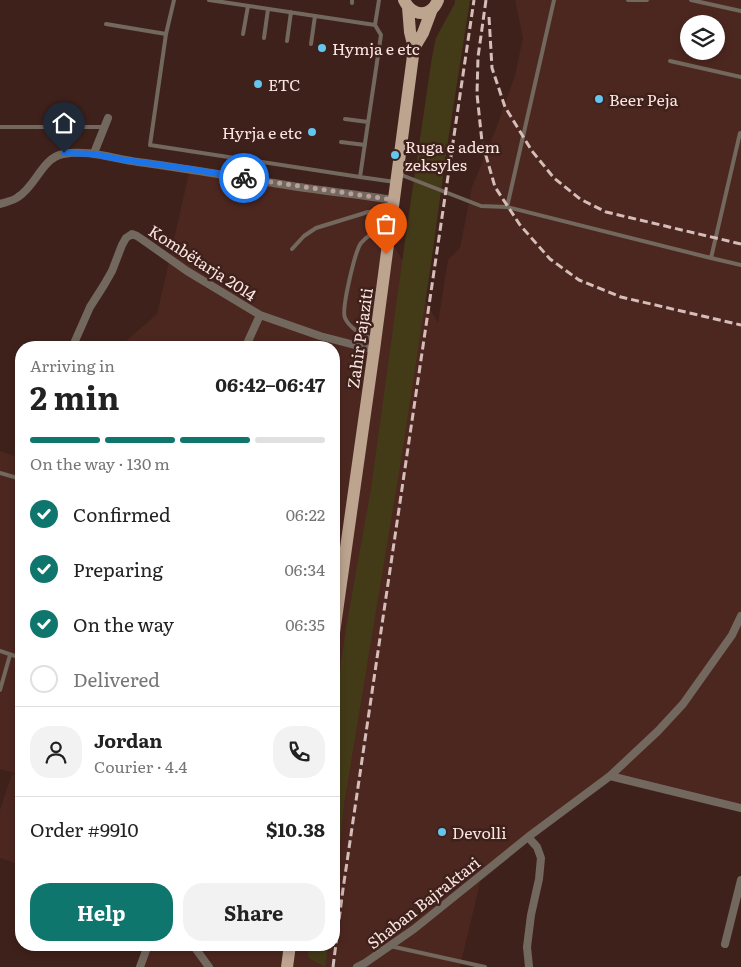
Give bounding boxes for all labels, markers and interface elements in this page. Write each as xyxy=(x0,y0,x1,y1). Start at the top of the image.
map controls xyxy=(680,15,725,60)
button: layers xyxy=(680,15,725,60)
place label: Hymja e etc xyxy=(332,36,420,60)
marker: Hymja e etc xyxy=(316,42,328,54)
place label: ETC xyxy=(268,72,301,96)
marker: ETC xyxy=(252,78,264,90)
place label: Beer Peja xyxy=(609,87,678,111)
marker: Beer Peja xyxy=(593,93,605,105)
pin xyxy=(43,102,85,153)
icon: home xyxy=(50,109,78,137)
place label: Hyrja e etc xyxy=(222,120,302,144)
marker: Hyrja e etc xyxy=(306,126,318,138)
place label: Ruga e adem zeksyles xyxy=(405,134,500,176)
marker: Ruga e adem zeksyles xyxy=(389,149,401,161)
courier xyxy=(219,153,269,203)
icon: bike xyxy=(230,164,258,192)
pin xyxy=(365,203,407,254)
icon: bag xyxy=(372,210,400,238)
street label: Kombëtarja 2014 xyxy=(144,218,262,306)
street label: Zahir Pajaziti xyxy=(340,286,378,390)
text: Arriving in xyxy=(30,353,115,377)
text: 06:42–06:47 xyxy=(215,370,325,398)
text: 2 min xyxy=(30,372,119,420)
text: On the way · 130 m xyxy=(30,451,170,475)
icon: check xyxy=(30,500,58,528)
text: Confirmed xyxy=(73,500,171,528)
text: 06:22 xyxy=(286,502,325,526)
icon: check xyxy=(30,555,58,583)
text: Preparing xyxy=(73,555,163,583)
text: 06:34 xyxy=(285,557,325,581)
icon: check xyxy=(30,610,58,638)
text: On the way xyxy=(73,610,174,638)
text: 06:35 xyxy=(285,612,325,636)
text: Delivered xyxy=(73,665,160,693)
button: person xyxy=(30,726,82,778)
text: Jordan xyxy=(94,726,163,754)
button: phone xyxy=(273,726,325,778)
text: Courier · 4.4 xyxy=(94,754,187,778)
text: Order #9910 xyxy=(30,815,139,843)
text: $10.38 xyxy=(266,815,325,843)
place label: Devolli xyxy=(452,820,507,844)
marker: Devolli xyxy=(436,826,448,838)
street label: Shaban Bajraktari xyxy=(361,850,485,954)
button: Help xyxy=(30,883,173,941)
button: Share xyxy=(183,883,325,941)

